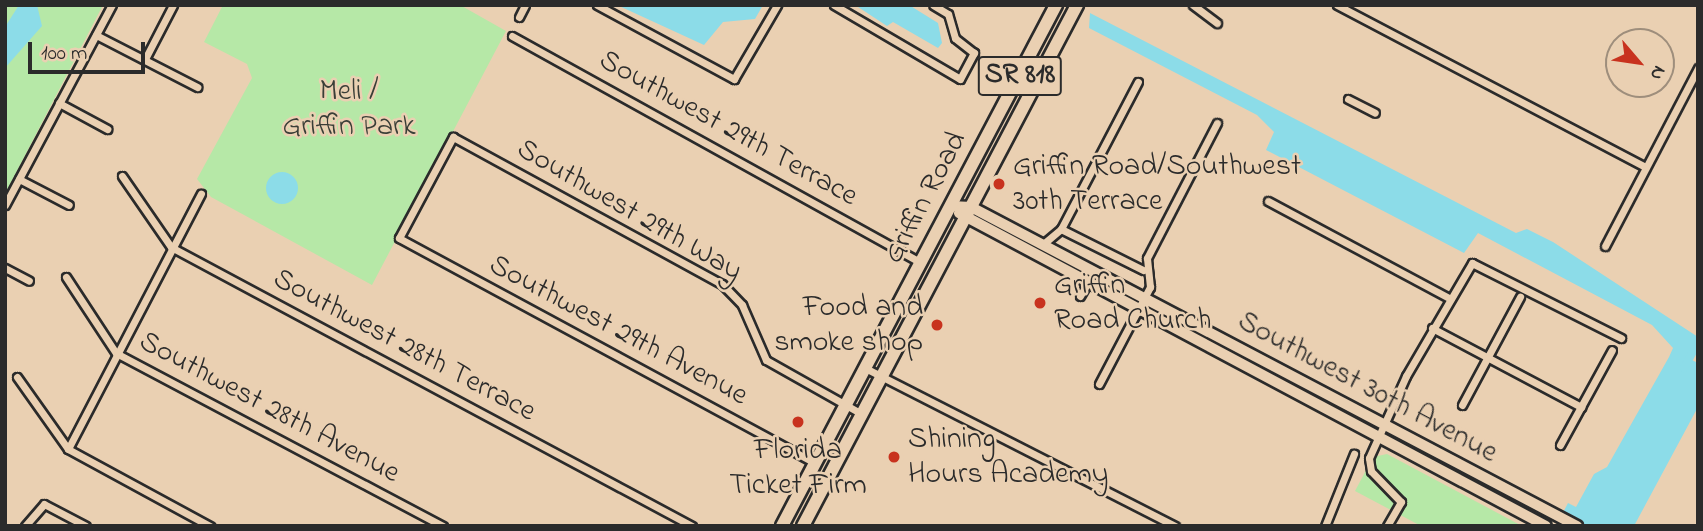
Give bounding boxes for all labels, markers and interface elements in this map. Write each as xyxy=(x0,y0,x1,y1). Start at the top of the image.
scale bar xyxy=(32,28,149,72)
north arrow xyxy=(1605,28,1675,98)
text: 100 m xyxy=(41,39,87,69)
street label: Southwest 29th Terrace xyxy=(592,43,864,215)
road number: SR 818 xyxy=(976,52,1064,100)
text: N xyxy=(1642,60,1672,85)
park label: Meli / Griffin Park xyxy=(282,74,416,144)
street label: Griffin Road xyxy=(876,126,976,270)
street label: Southwest 29th Way xyxy=(510,132,748,290)
place label: Griffin Road/Southwest 30th Terrace xyxy=(1013,149,1301,220)
marker: Griffin Road/Southwest 30th Terrace xyxy=(991,176,1007,192)
street label: Southwest 29th Avenue xyxy=(483,248,753,414)
street label: Southwest 28th Terrace xyxy=(266,261,542,431)
place label: Griffin Road Church xyxy=(1054,268,1211,338)
place label: Food and smoke shop xyxy=(774,290,923,360)
marker: Griffin Road Church xyxy=(1032,295,1048,311)
street label: Southwest 30th Avenue xyxy=(1231,304,1503,472)
marker: Food and smoke shop xyxy=(929,317,945,333)
street label: Southwest 28th Avenue xyxy=(133,324,405,492)
marker: Florida Ticket Firm xyxy=(790,414,806,430)
place label: Shining Hours Academy xyxy=(908,422,1108,492)
place label: Florida Ticket Firm xyxy=(729,433,867,504)
marker: Shining Hours Academy xyxy=(886,449,902,465)

